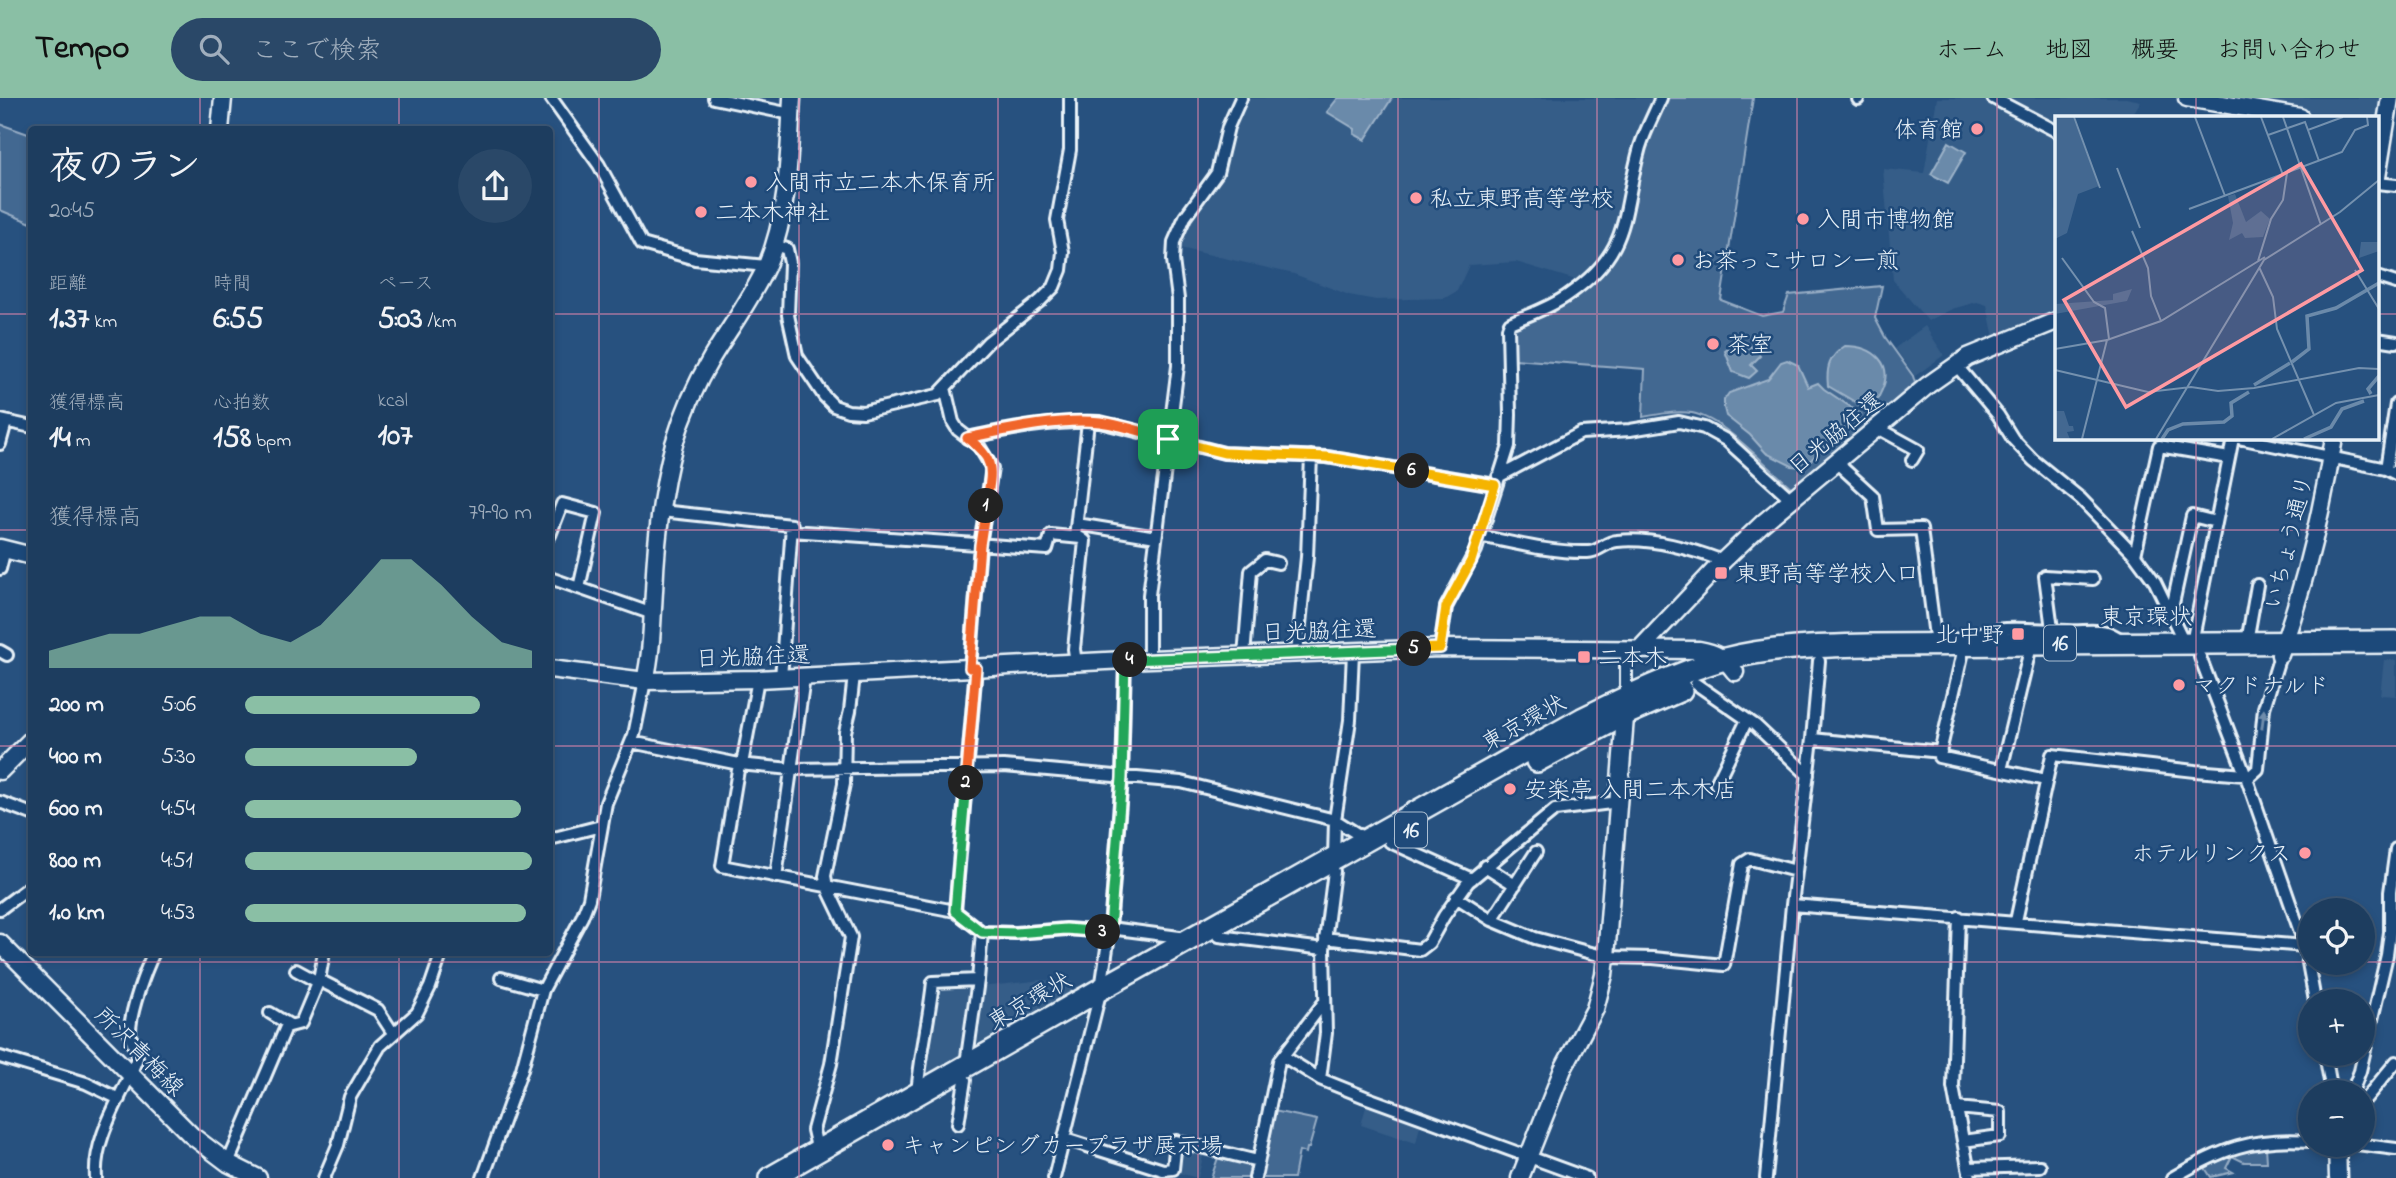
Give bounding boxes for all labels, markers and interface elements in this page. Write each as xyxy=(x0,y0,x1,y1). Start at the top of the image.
search box xyxy=(171,18,661,81)
text: Tempo xyxy=(35,25,129,73)
icon: search xyxy=(195,30,233,68)
text: ここで検索 xyxy=(251,33,381,71)
text: ホーム xyxy=(1936,34,2007,69)
text: 地図 xyxy=(2045,34,2093,69)
text: 概要 xyxy=(2131,34,2179,69)
text: お問い合わせ xyxy=(2217,34,2361,69)
place label: 体育館 xyxy=(1894,115,1963,148)
inset map xyxy=(2055,116,2378,439)
marker: 体育館 xyxy=(1969,121,1985,137)
text: 夜のラン xyxy=(49,141,201,197)
button: share xyxy=(458,149,532,223)
place label: 入間市立二本木保育所 xyxy=(765,168,995,201)
marker: 入間市立二本木保育所 xyxy=(743,174,759,190)
place label: 私立東野高等学校 xyxy=(1430,184,1614,217)
marker: 私立東野高等学校 xyxy=(1408,190,1424,206)
text: 20:45 xyxy=(49,195,95,228)
place label: 二本木神社 xyxy=(715,198,830,231)
marker: 二本木神社 xyxy=(693,204,709,220)
place label: 入間市博物館 xyxy=(1817,205,1955,238)
marker: 入間市博物館 xyxy=(1795,211,1811,227)
place label: お茶っこサロン一煎 xyxy=(1692,246,1899,279)
marker: お茶っこサロン一煎 xyxy=(1670,252,1686,268)
text: 距離 xyxy=(49,271,87,298)
text: 時間 xyxy=(213,271,251,298)
text: ペース xyxy=(378,271,434,298)
text: 1.37 xyxy=(49,298,89,342)
text: 6:55 xyxy=(213,298,263,342)
text: 5:03 xyxy=(378,298,423,342)
text: km xyxy=(89,309,117,336)
text: /km xyxy=(423,309,456,336)
place label: 茶室 xyxy=(1727,330,1773,363)
marker: 茶室 xyxy=(1705,336,1721,352)
street label: 日光脇往還 xyxy=(1782,385,1891,485)
text: kcal xyxy=(378,388,408,415)
text: 獲得標高 xyxy=(49,390,125,417)
text: 心拍数 xyxy=(213,390,270,417)
pin xyxy=(1138,409,1198,469)
text: 107 xyxy=(378,415,413,459)
text: 14 xyxy=(49,417,71,461)
text: 158 xyxy=(213,417,251,461)
icon: arrive xyxy=(1149,420,1187,458)
text: m xyxy=(71,428,90,455)
text: bpm xyxy=(251,428,291,455)
pin: 6 xyxy=(1394,454,1430,488)
text: 6 xyxy=(1407,457,1416,484)
street label: いちょう通り xyxy=(2258,472,2323,614)
pin: 1 xyxy=(968,488,1004,524)
text: 1 xyxy=(982,492,989,519)
text: 79–90 m xyxy=(469,497,532,530)
text: 獲得標高 xyxy=(49,502,141,535)
place label: 東野高等学校入口 xyxy=(1735,559,1919,592)
marker: 東野高等学校入口 xyxy=(1713,565,1729,581)
street label: 東京環状 xyxy=(2100,602,2192,635)
street label: 日光脇往還 xyxy=(1261,614,1377,651)
place label: 北中野 xyxy=(1935,620,2004,653)
marker: 北中野 xyxy=(2010,626,2026,642)
road number: 16 xyxy=(2044,626,2076,660)
pin: 5 xyxy=(1396,632,1432,666)
text: 5 xyxy=(1408,635,1419,662)
street label: 日光脇往還 xyxy=(695,640,811,677)
pin: 4 xyxy=(1112,642,1148,678)
place label: 二本木 xyxy=(1598,643,1667,676)
text: 4 xyxy=(1126,646,1133,673)
marker: 二本木 xyxy=(1576,649,1592,665)
place label: マクドナルド xyxy=(2193,671,2329,704)
marker: マクドナルド xyxy=(2171,677,2187,693)
street label: 東京環状 xyxy=(1476,687,1572,761)
text: 200 m xyxy=(49,689,104,722)
text: 5:06 xyxy=(161,689,196,722)
one-way arrow xyxy=(2258,707,2269,729)
text: 400 m xyxy=(49,741,102,774)
text: 5:30 xyxy=(161,741,196,774)
pin: 2 xyxy=(948,766,984,800)
text: 2 xyxy=(961,769,970,796)
place label: 安楽亭 入間二本木店 xyxy=(1524,775,1737,808)
marker: 安楽亭 入間二本木店 xyxy=(1502,781,1518,797)
text: 600 m xyxy=(49,793,103,826)
text: 4:54 xyxy=(161,793,195,826)
road number: 16 xyxy=(1395,812,1427,848)
place label: ホテルリンクス xyxy=(2131,839,2291,872)
text: 800 m xyxy=(49,845,101,878)
text: 4:51 xyxy=(161,845,193,878)
marker: ホテルリンクス xyxy=(2297,845,2313,861)
text: 1.0 km xyxy=(49,897,105,930)
text: 4:53 xyxy=(161,897,195,930)
map controls xyxy=(2298,898,2375,1157)
button: locate xyxy=(2298,898,2375,975)
pin: 3 xyxy=(1086,914,1120,950)
text: 3 xyxy=(1099,918,1106,945)
street label: 東京環状 xyxy=(982,965,1078,1039)
button: + xyxy=(2298,989,2375,1066)
street label: 所沢青梅線 xyxy=(86,1000,191,1105)
button: − xyxy=(2298,1080,2375,1157)
place label: キャンピングカープラザ展示場 xyxy=(902,1131,1223,1164)
marker: キャンピングカープラザ展示場 xyxy=(880,1137,896,1153)

